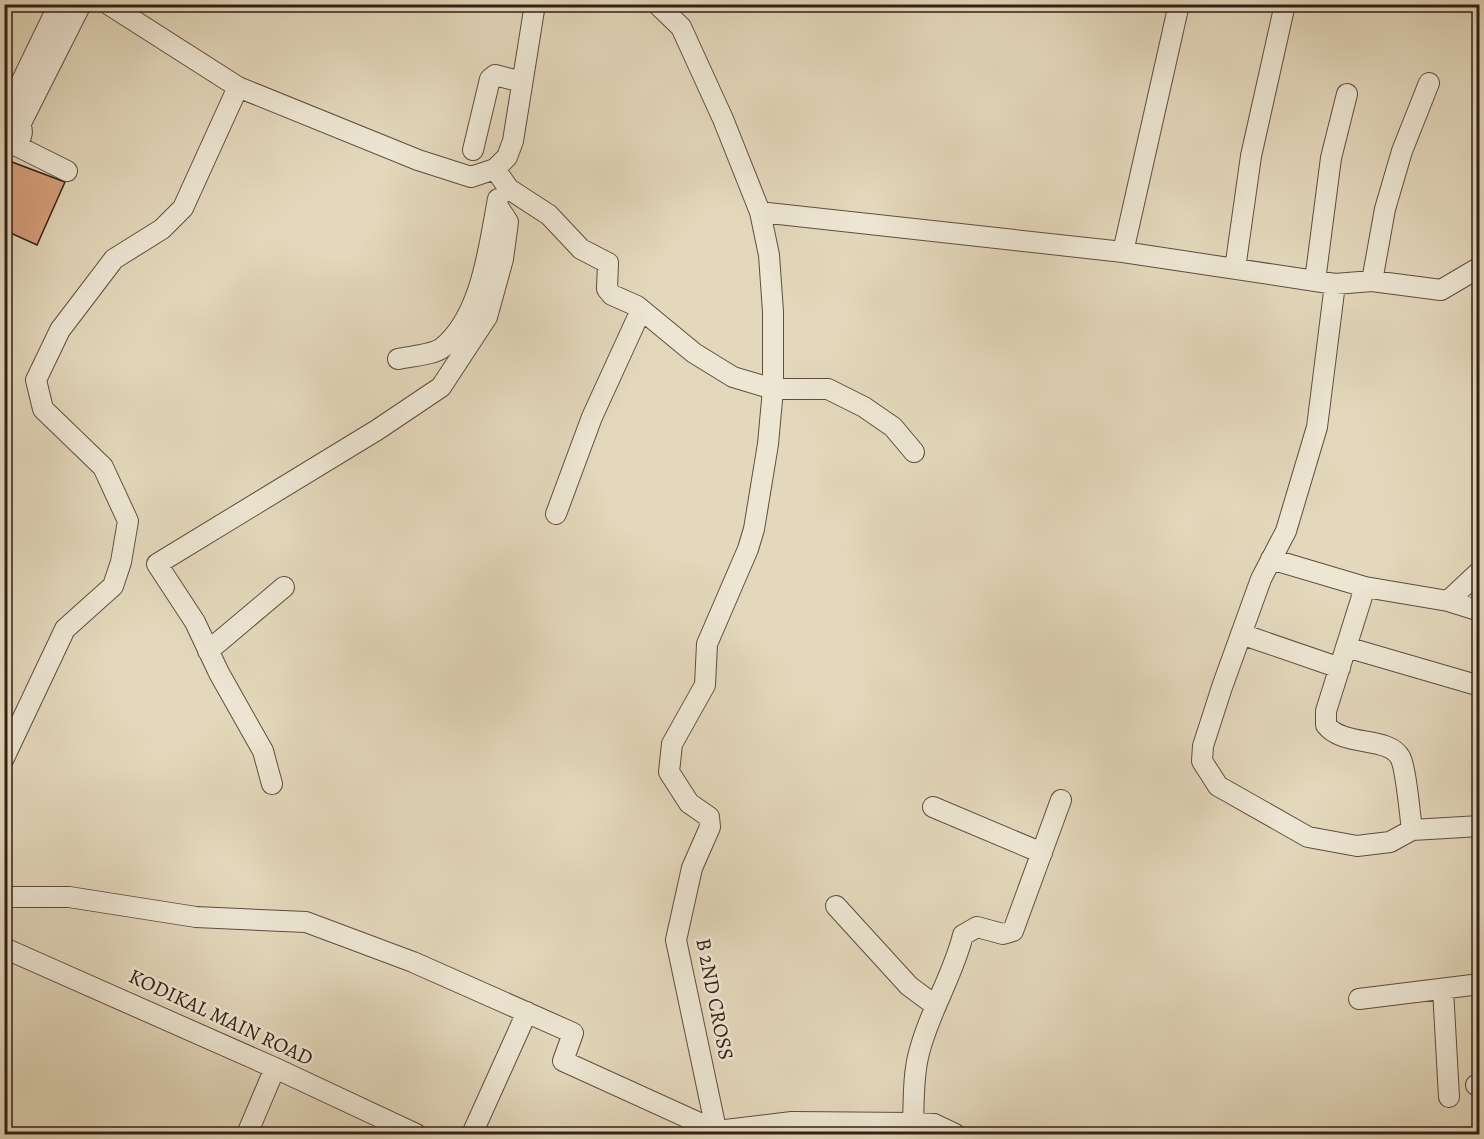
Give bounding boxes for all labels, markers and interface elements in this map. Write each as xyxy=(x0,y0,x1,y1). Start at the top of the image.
street label: B 2ND CROSS xyxy=(689,936,741,1062)
street label: KODIKAL MAIN ROAD xyxy=(124,962,318,1072)

